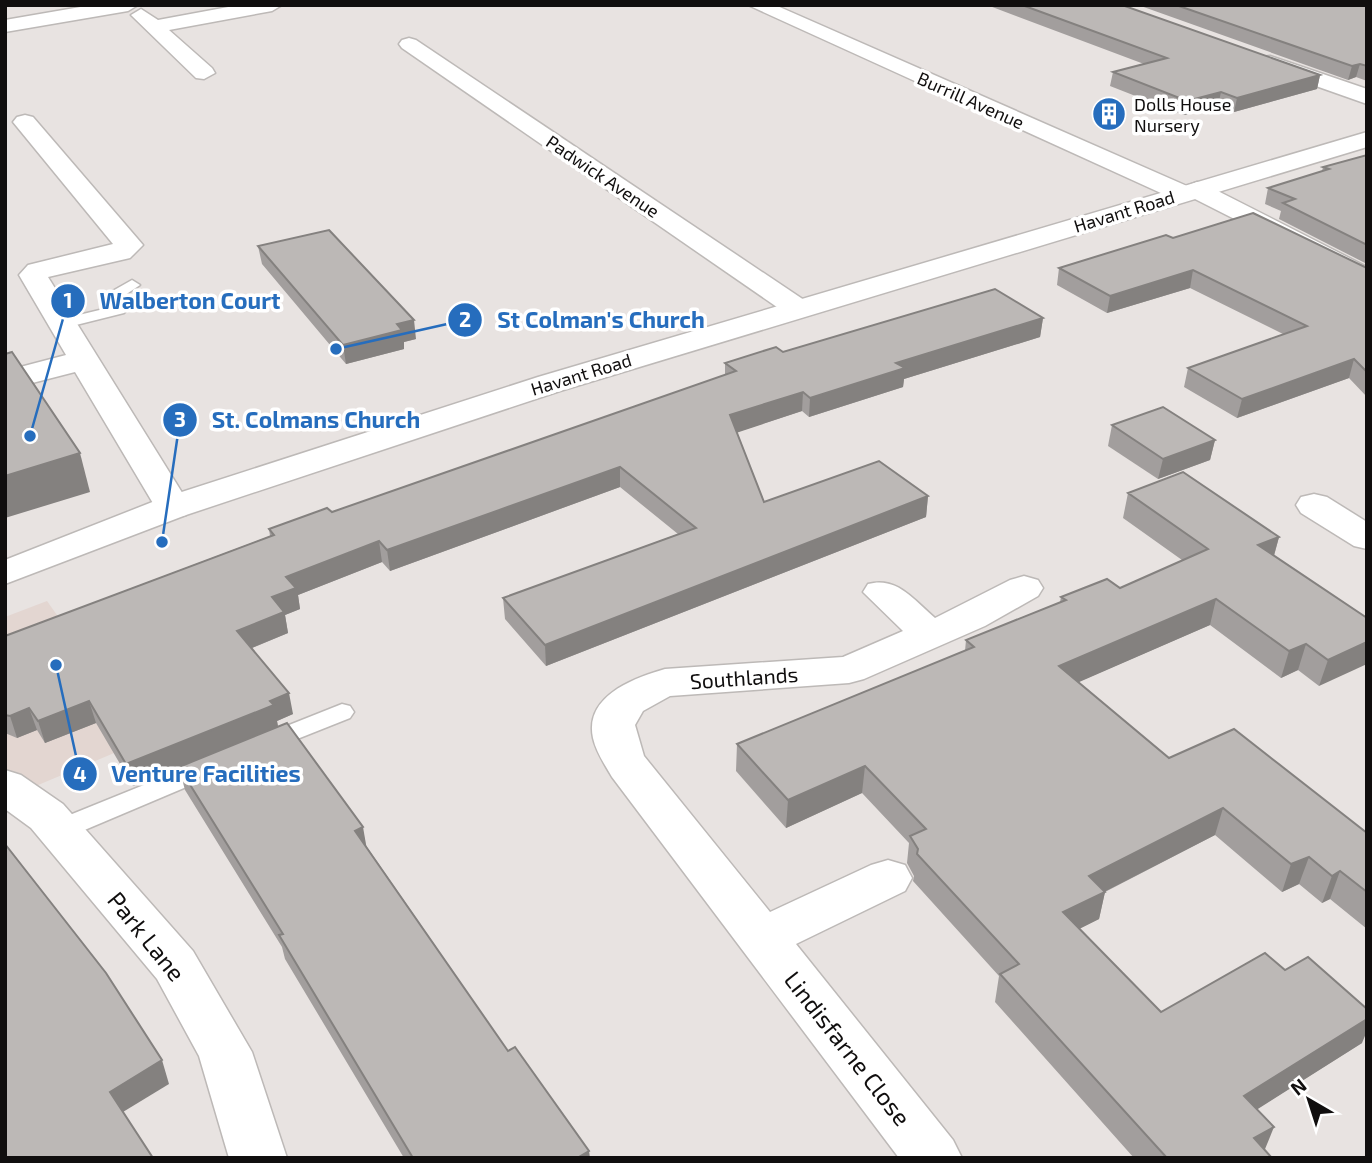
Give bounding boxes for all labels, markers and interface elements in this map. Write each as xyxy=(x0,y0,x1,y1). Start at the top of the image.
street label: Burrill Avenue xyxy=(914,67,1028,133)
place label: Dolls House Nursery xyxy=(1134,93,1231,136)
building icon: Dolls House Nursery xyxy=(1090,95,1128,133)
street label: Padwick Avenue xyxy=(542,130,664,222)
street label: Havant Road xyxy=(1071,185,1177,237)
callout: Walberton Court xyxy=(50,279,294,323)
text: Walberton Court xyxy=(99,286,281,314)
text: 1 xyxy=(63,287,73,312)
callout: St Colman's Church xyxy=(448,298,718,342)
text: St Colman's Church xyxy=(497,305,705,333)
text: 2 xyxy=(459,306,471,331)
street label: Havant Road xyxy=(528,348,634,400)
callout: St. Colmans Church xyxy=(163,398,434,442)
text: St. Colmans Church xyxy=(212,405,420,433)
text: 3 xyxy=(174,406,186,431)
street label: Southlands xyxy=(689,661,799,693)
callout: Venture Facilities xyxy=(63,752,315,796)
text: Venture Facilities xyxy=(111,759,301,787)
text: 4 xyxy=(73,761,87,786)
street label: Park Lane xyxy=(102,885,192,987)
street label: Lindisfarne Close xyxy=(779,965,917,1131)
north arrow xyxy=(1274,1065,1344,1135)
text: N xyxy=(1285,1073,1311,1100)

